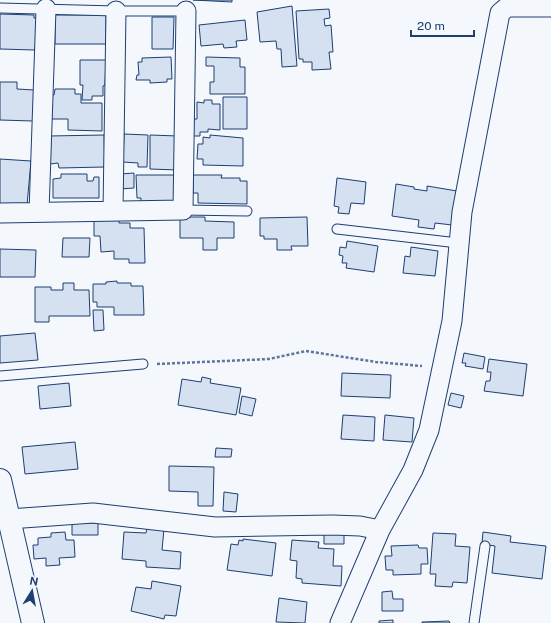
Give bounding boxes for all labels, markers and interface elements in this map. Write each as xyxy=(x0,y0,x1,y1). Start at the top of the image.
scale bar xyxy=(411,12,474,38)
text: 20 m xyxy=(417,19,445,33)
north arrow xyxy=(12,571,52,611)
text: N xyxy=(29,574,39,588)

